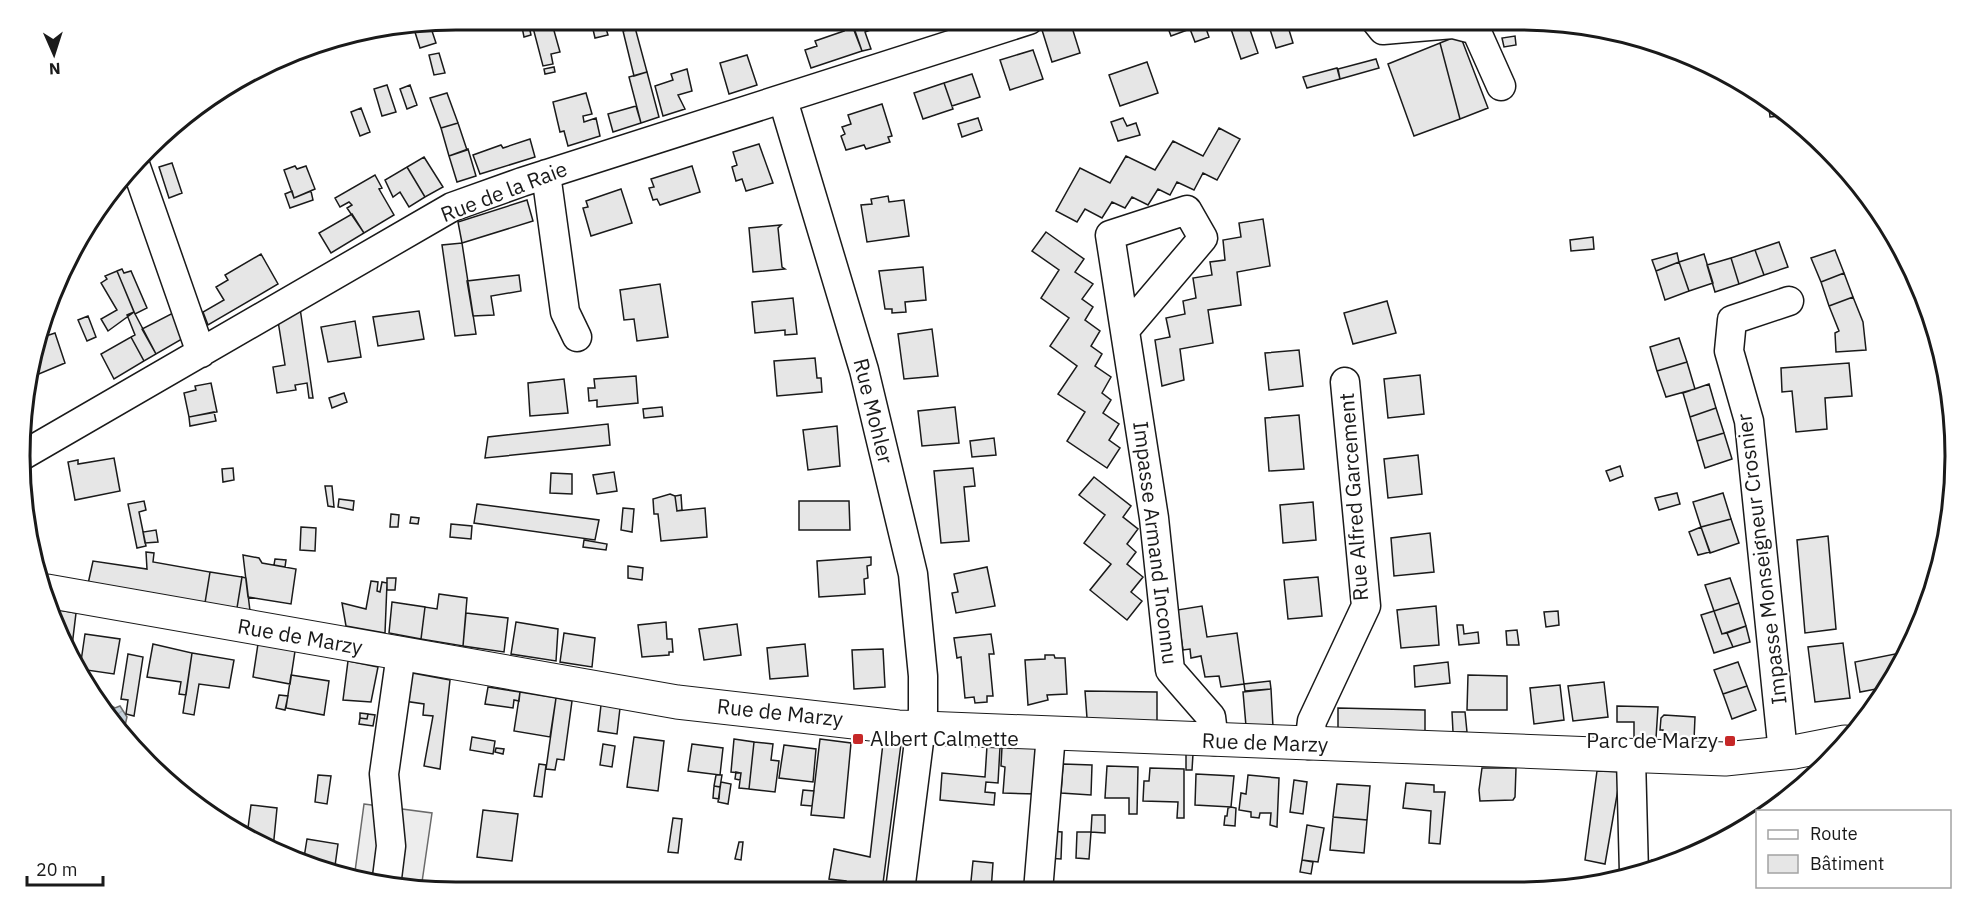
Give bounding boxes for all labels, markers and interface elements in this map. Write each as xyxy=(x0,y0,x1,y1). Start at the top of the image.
north arrow xyxy=(24,24,84,84)
text: N xyxy=(48,59,61,79)
street label: Rue de la Raie xyxy=(436,154,571,228)
street label: Rue Mohler xyxy=(847,355,901,467)
street label: Rue Alfred Garcement xyxy=(1332,392,1374,602)
street label: Impasse Monseigneur Crosnier xyxy=(1729,412,1793,706)
street label: Impasse Armand Inconnu xyxy=(1127,420,1185,666)
street label: Rue de Marzy xyxy=(235,611,366,661)
street label: Rue de Marzy xyxy=(716,691,845,733)
place label: Albert Calmette xyxy=(870,724,1019,752)
street label: Rue de Marzy xyxy=(1201,726,1329,758)
place label: Parc de Marzy xyxy=(1586,726,1719,754)
marker: Albert Calmette xyxy=(851,732,865,746)
marker: Parc de Marzy xyxy=(1723,734,1737,748)
legend xyxy=(1756,810,1951,888)
text: Route xyxy=(1810,822,1858,845)
scale bar xyxy=(27,849,104,887)
text: Bâtiment xyxy=(1810,852,1884,875)
text: 20 m xyxy=(36,858,78,881)

